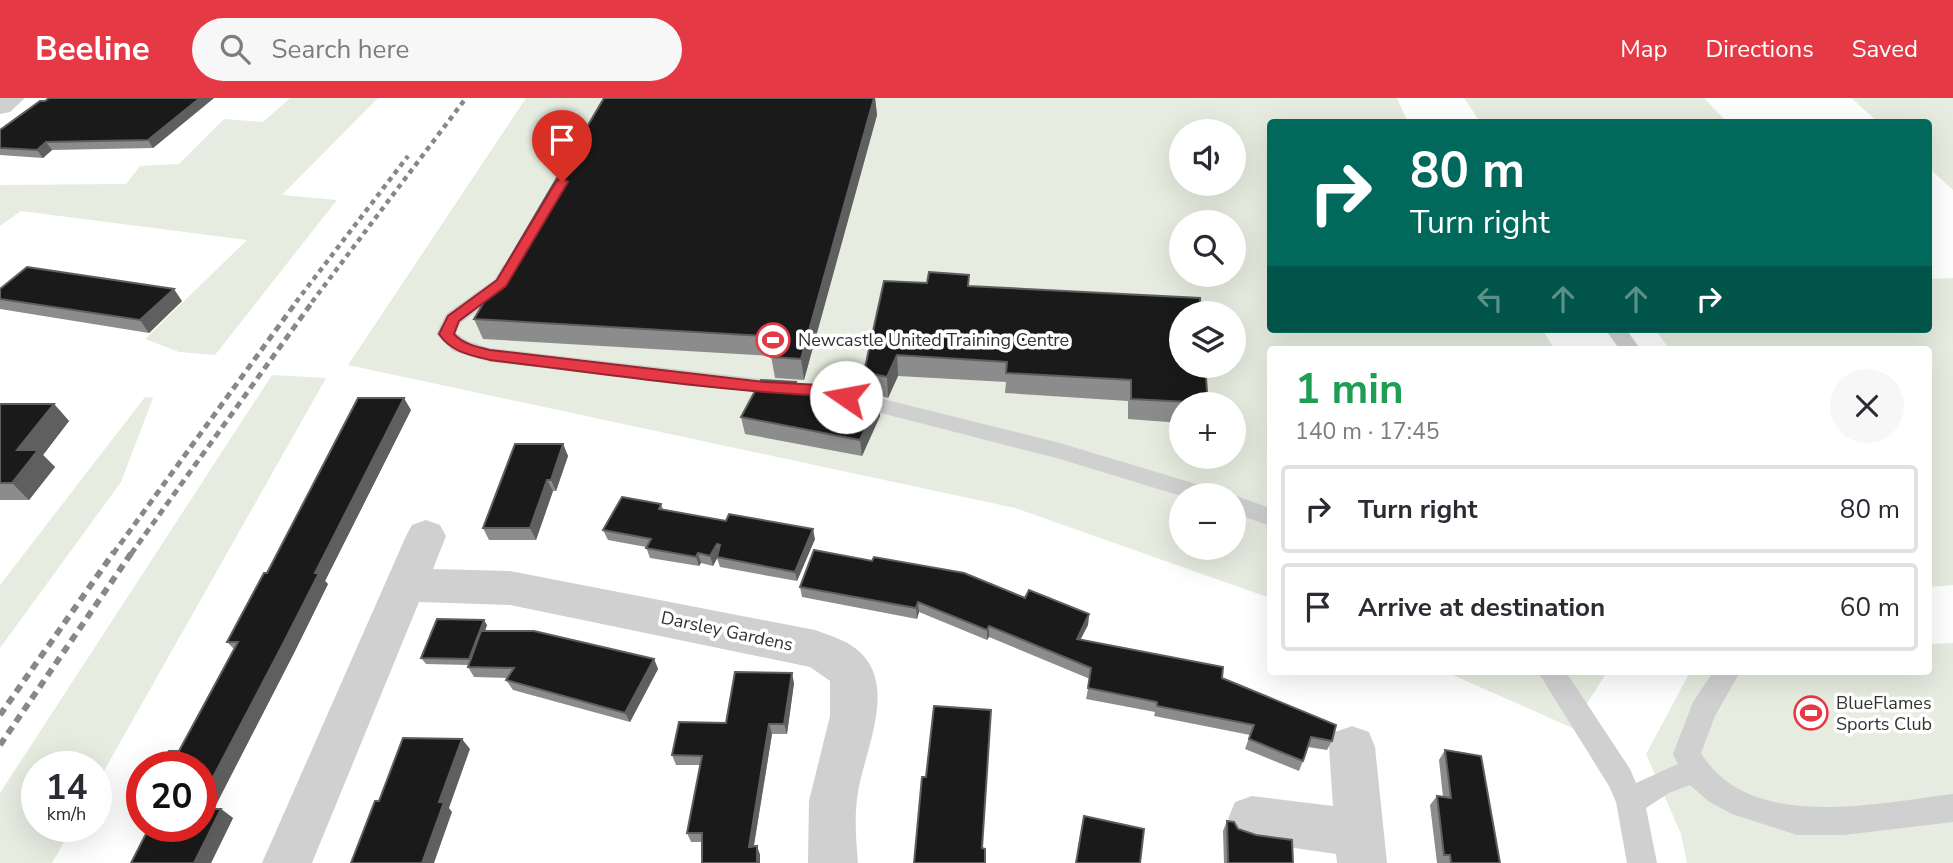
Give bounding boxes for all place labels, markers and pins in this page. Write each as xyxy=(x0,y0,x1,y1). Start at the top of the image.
pin xyxy=(532,110,592,182)
sports icon: Newcastle United Training Centre xyxy=(754,321,792,359)
place label: Newcastle United Training Centre xyxy=(798,328,1069,352)
place label: BlueFlames Sports Club xyxy=(1836,691,1932,736)
sports icon: BlueFlames Sports Club xyxy=(1792,694,1830,732)

